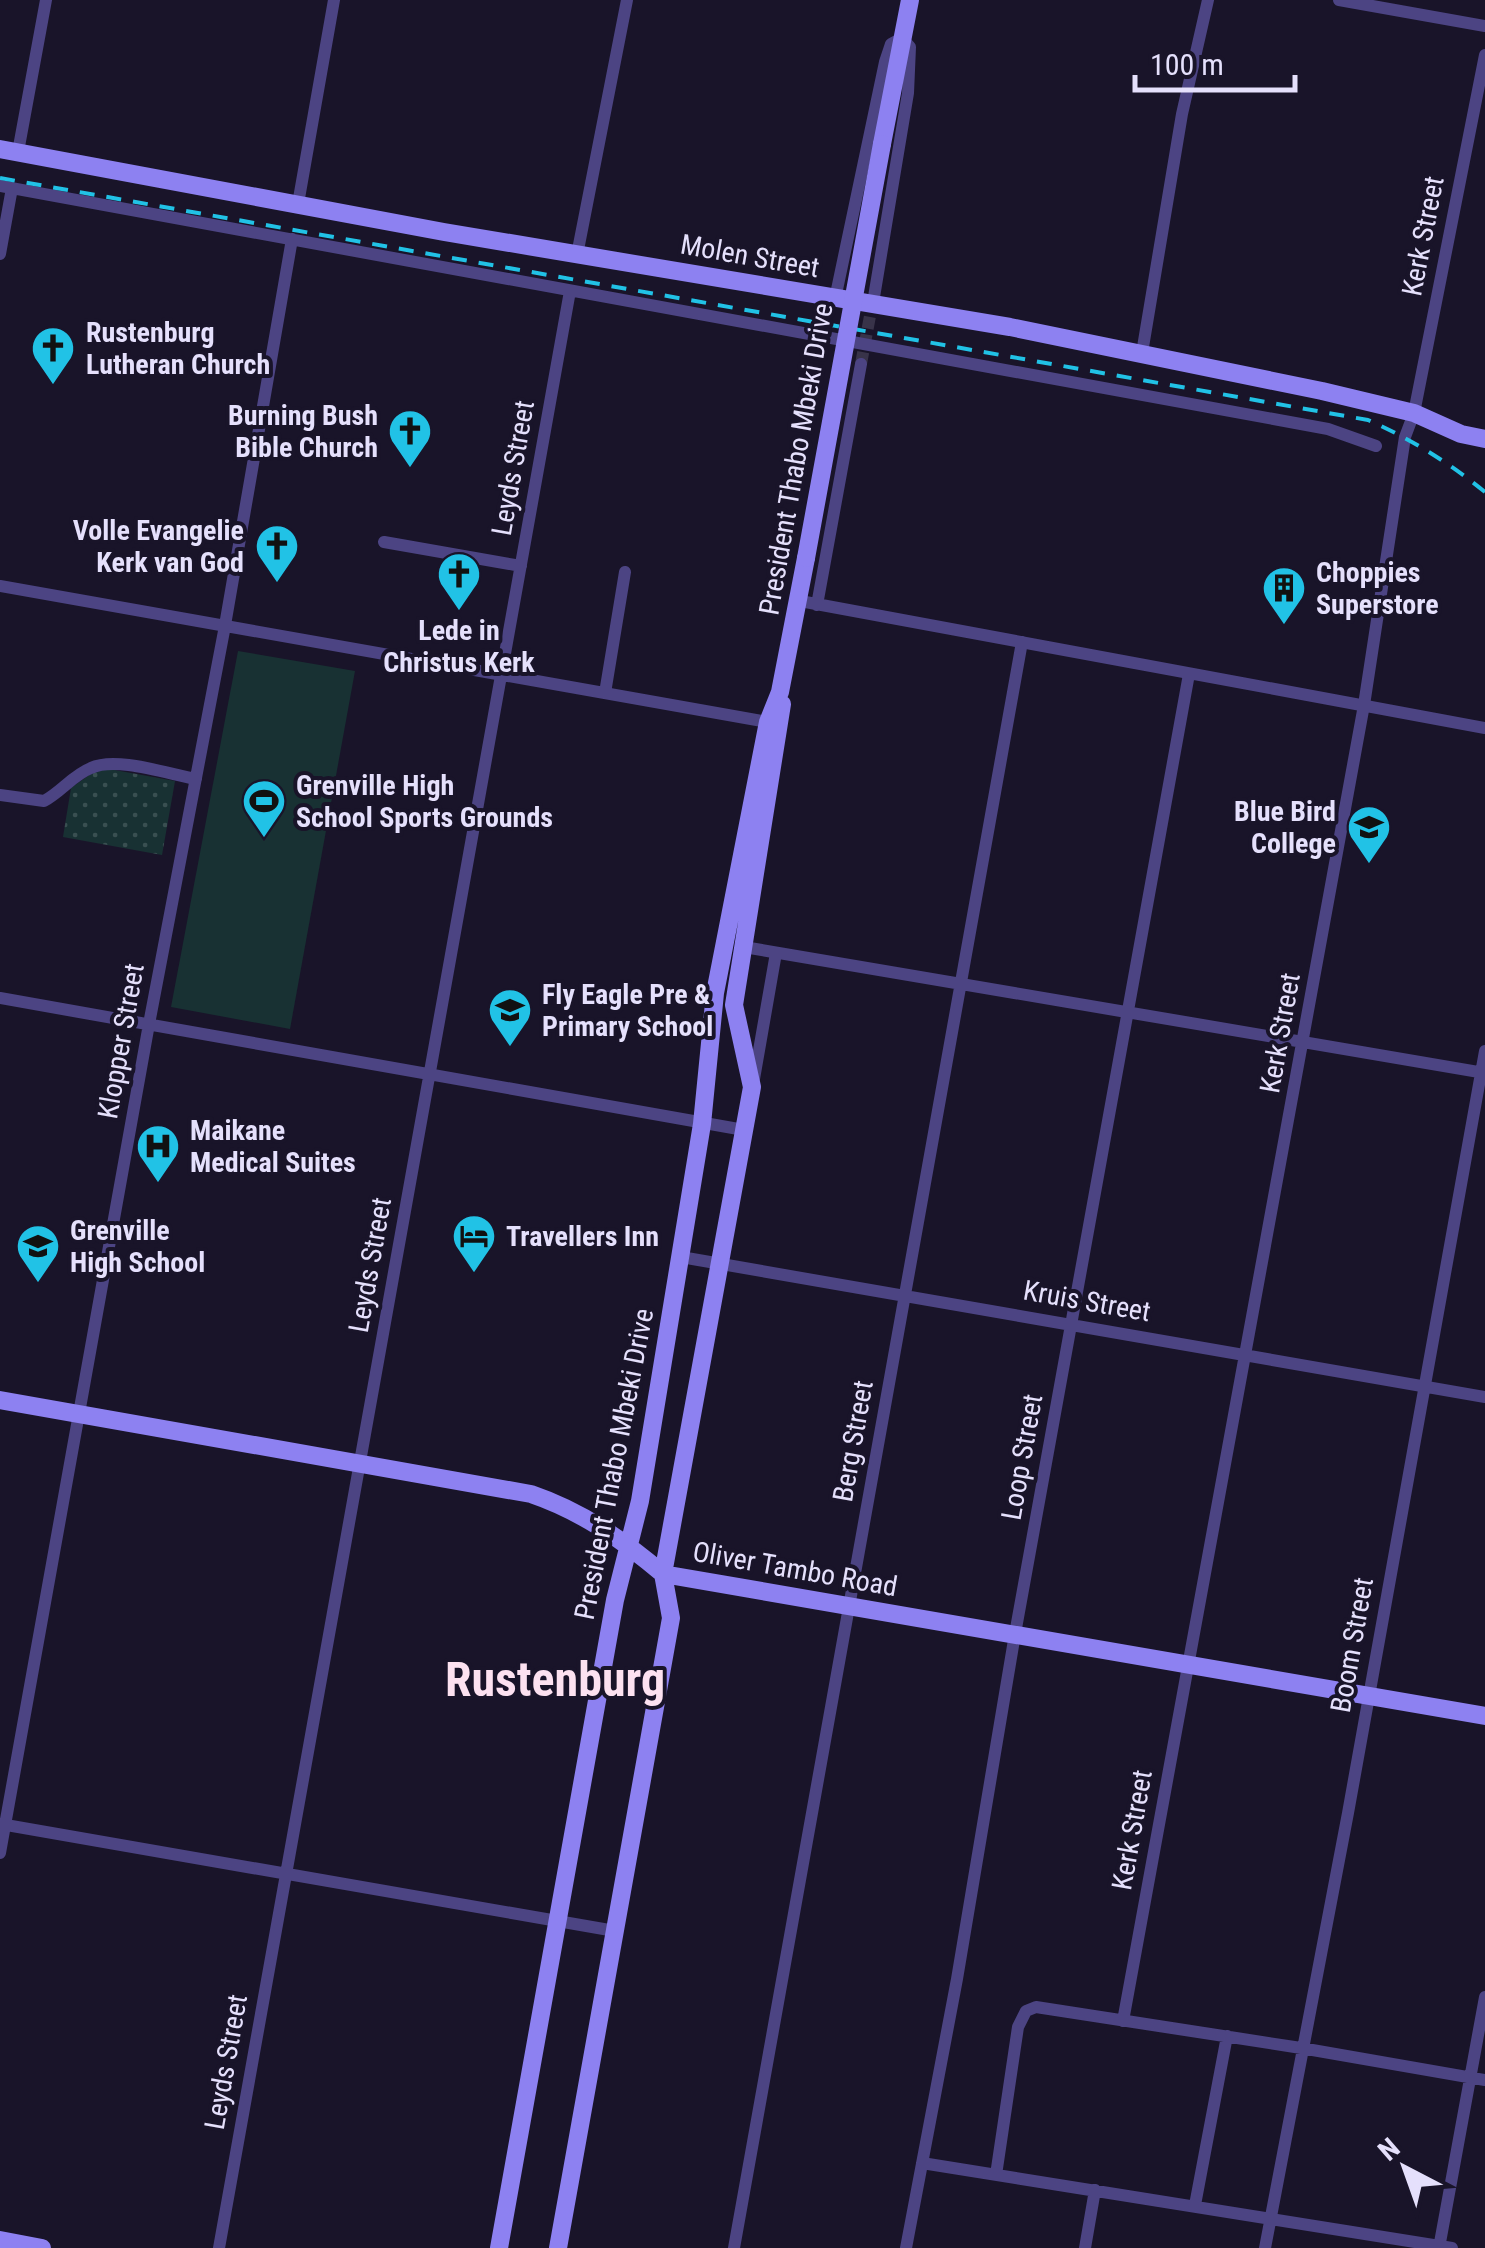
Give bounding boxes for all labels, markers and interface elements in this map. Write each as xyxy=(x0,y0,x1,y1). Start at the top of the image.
scale bar xyxy=(1135,30,1295,92)
text: 100 m xyxy=(1150,47,1224,82)
street label: Kerk Street xyxy=(1395,173,1451,299)
street label: Molen Street xyxy=(678,228,822,284)
street label: President Thabo Mbeki Drive xyxy=(752,300,840,618)
place label: Rustenburg Lutheran Church xyxy=(86,316,270,381)
church icon: Rustenburg Lutheran Church xyxy=(30,325,76,386)
street label: Leyds Street xyxy=(485,398,541,538)
place label: Burning Bush Bible Church xyxy=(228,399,378,464)
church icon: Burning Bush Bible Church xyxy=(387,408,433,469)
place label: Volle Evangelie Kerk van God xyxy=(73,514,244,579)
church icon: Volle Evangelie Kerk van God xyxy=(254,523,300,584)
church icon: Lede in Christus Kerk xyxy=(436,551,482,612)
place label: Choppies Superstore xyxy=(1316,556,1439,621)
building icon: Choppies Superstore xyxy=(1261,565,1307,626)
place label: Lede in Christus Kerk xyxy=(383,614,535,679)
place label: Grenville High School Sports Grounds xyxy=(296,769,553,834)
sports icon: Grenville High School Sports Grounds xyxy=(241,778,287,839)
place label: Blue Bird College xyxy=(1234,795,1336,860)
school or university icon: Blue Bird College xyxy=(1346,804,1392,865)
street label: Klopper Street xyxy=(91,961,151,1121)
street label: Kerk Street xyxy=(1253,970,1307,1096)
place label: Fly Eagle Pre & Primary School xyxy=(542,978,713,1043)
school or university icon: Fly Eagle Pre & Primary School xyxy=(487,987,533,1048)
place label: Maikane Medical Suites xyxy=(190,1114,356,1179)
hospital icon: Maikane Medical Suites xyxy=(135,1123,181,1184)
street label: Leyds Street xyxy=(342,1195,398,1335)
hotel icon: Travellers Inn xyxy=(451,1213,497,1274)
place label: Grenville High School xyxy=(70,1214,205,1279)
place label: Travellers Inn xyxy=(506,1220,659,1253)
school or university icon: Grenville High School xyxy=(15,1223,61,1284)
street label: Kruis Street xyxy=(1021,1274,1153,1328)
street label: President Thabo Mbeki Drive xyxy=(568,1306,660,1622)
street label: Berg Street xyxy=(826,1378,880,1504)
street label: Loop Street xyxy=(995,1391,1049,1523)
street label: Oliver Tambo Road xyxy=(690,1535,900,1603)
street label: Boom Street xyxy=(1324,1575,1380,1715)
district label: Rustenburg xyxy=(445,1651,665,1708)
street label: Kerk Street xyxy=(1105,1767,1159,1893)
street label: Leyds Street xyxy=(198,1992,254,2132)
north arrow xyxy=(1355,2118,1455,2218)
text: N xyxy=(1372,2131,1406,2168)

